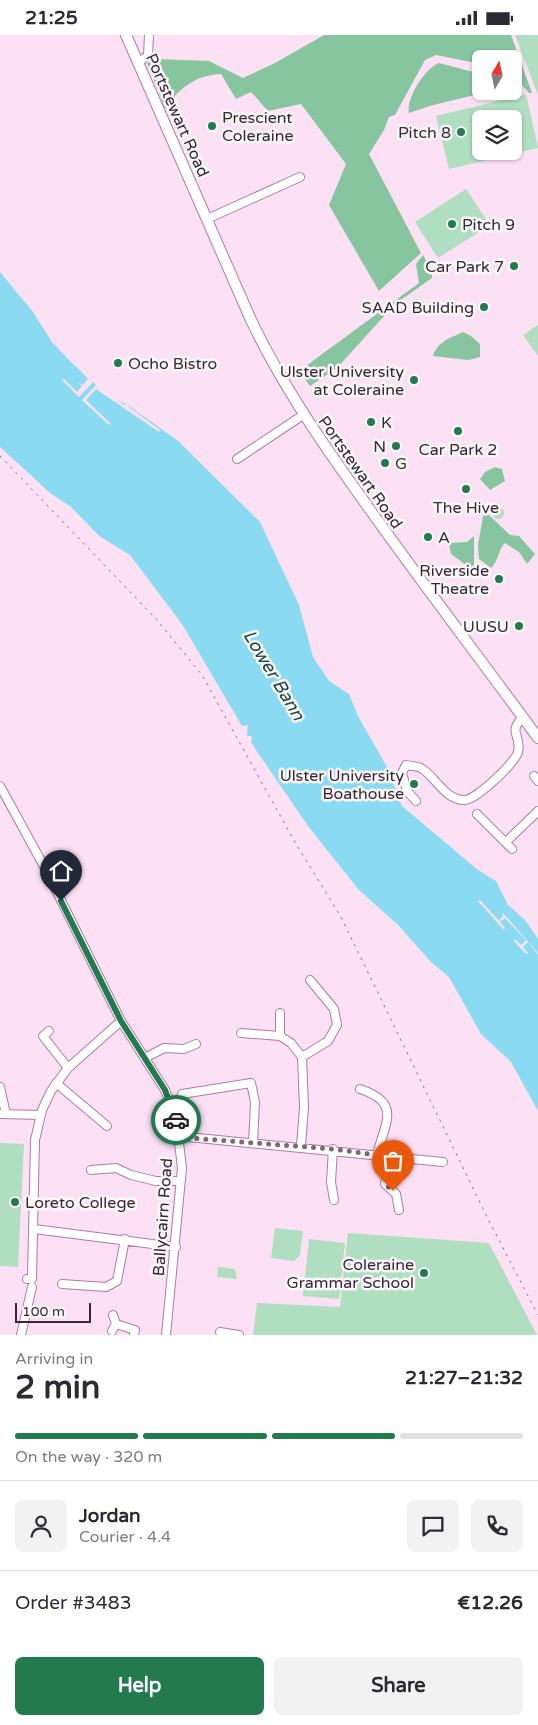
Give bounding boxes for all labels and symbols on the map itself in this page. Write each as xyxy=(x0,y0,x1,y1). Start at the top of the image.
street label: Portstewart Road xyxy=(141,50,213,180)
north arrow xyxy=(472,50,522,100)
place label: Prescient Coleraine xyxy=(222,108,294,146)
marker: Prescient Coleraine xyxy=(206,120,218,132)
place label: Pitch 8 xyxy=(398,123,451,143)
marker: Pitch 8 xyxy=(455,126,467,138)
place label: Pitch 9 xyxy=(462,215,515,235)
marker: Pitch 9 xyxy=(446,218,458,230)
place label: Car Park 7 xyxy=(425,257,504,277)
marker: Car Park 7 xyxy=(508,260,520,272)
place label: SAAD Building xyxy=(362,298,474,318)
marker: SAAD Building xyxy=(478,301,490,313)
place label: Ocho Bistro xyxy=(128,354,217,374)
marker: Ocho Bistro xyxy=(112,357,124,369)
place label: Ulster University at Coleraine xyxy=(280,362,404,400)
marker: Ulster University at Coleraine xyxy=(408,374,420,386)
street label: Portstewart Road xyxy=(314,412,407,533)
place label: K xyxy=(381,413,392,433)
marker: K xyxy=(365,416,377,428)
marker: Car Park 2 xyxy=(452,425,464,437)
place label: N xyxy=(373,437,386,457)
marker: N xyxy=(390,440,402,452)
place label: Car Park 2 xyxy=(419,440,497,460)
place label: G xyxy=(395,454,407,474)
marker: G xyxy=(379,457,391,469)
marker: The Hive xyxy=(460,483,472,495)
place label: The Hive xyxy=(433,498,499,518)
place label: A xyxy=(438,528,450,548)
marker: A xyxy=(422,531,434,543)
place label: Riverside Theatre xyxy=(419,561,489,599)
marker: Riverside Theatre xyxy=(493,573,505,585)
place label: UUSU xyxy=(463,617,509,637)
marker: UUSU xyxy=(513,620,525,632)
water label: Lower Bann xyxy=(238,626,310,725)
place label: Ulster University Boathouse xyxy=(280,766,404,804)
marker: Ulster University Boathouse xyxy=(408,778,420,790)
pin xyxy=(40,850,82,901)
courier xyxy=(151,1095,201,1145)
pin xyxy=(372,1140,414,1191)
street label: Ballycairn Road xyxy=(149,1157,177,1277)
place label: Loreto College xyxy=(25,1193,136,1213)
marker: Loreto College xyxy=(9,1196,21,1208)
place label: Coleraine Grammar School xyxy=(287,1255,414,1293)
marker: Coleraine Grammar School xyxy=(418,1267,430,1279)
scale bar xyxy=(15,1300,91,1323)

